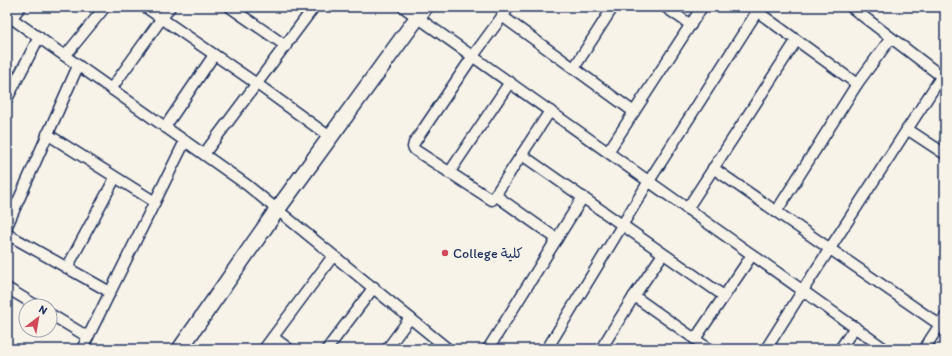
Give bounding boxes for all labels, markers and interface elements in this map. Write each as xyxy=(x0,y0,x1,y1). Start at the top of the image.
place label: College كلية xyxy=(453,245,523,262)
marker: College كلية xyxy=(440,248,450,258)
north arrow xyxy=(18,298,58,338)
text: N xyxy=(36,302,49,317)

